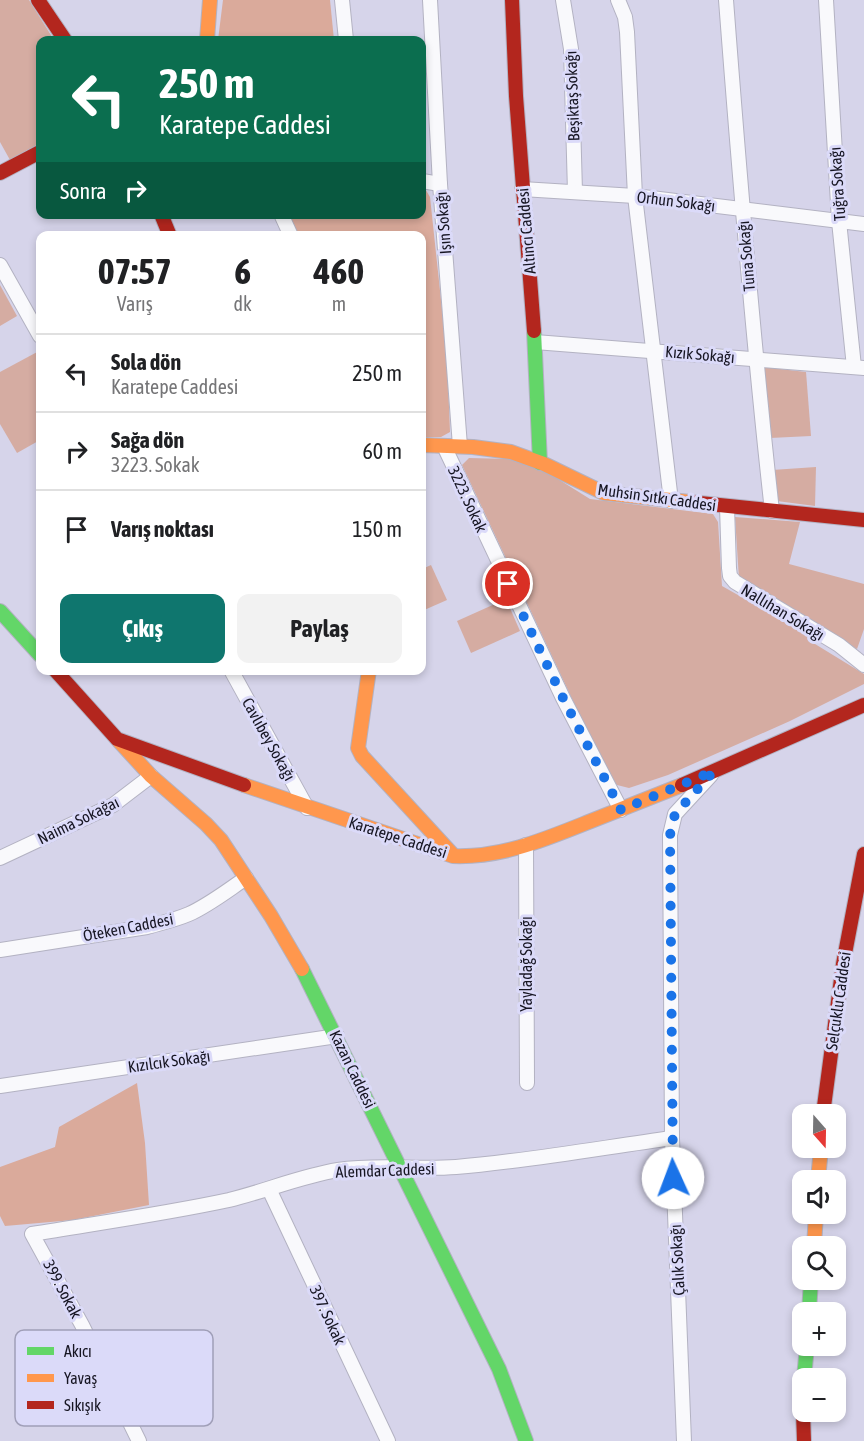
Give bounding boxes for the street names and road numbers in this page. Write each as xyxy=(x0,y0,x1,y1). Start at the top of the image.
street label: Beşiktaş Sokağı xyxy=(561,50,584,141)
street label: Tuğra Sokağı xyxy=(825,146,850,222)
street label: Altıncı Caddesi xyxy=(513,187,539,275)
street label: Orhun Sokağı xyxy=(636,187,716,216)
street label: Işın Sokağı xyxy=(432,191,455,255)
street label: Tuna Sokağı xyxy=(734,220,759,292)
street label: Kızık Sokağı xyxy=(665,342,735,367)
street label: 3223. Sokak xyxy=(445,463,491,535)
street label: Muhsin Sıtkı Caddesi xyxy=(597,480,717,514)
street label: Nallıhan Sokağı xyxy=(738,580,828,645)
street label: Cavlıbey Sokağı xyxy=(238,694,299,784)
street label: Naima Sokağaı xyxy=(34,793,122,848)
street label: Karatepe Caddesi xyxy=(346,813,449,862)
street label: Öteken Caddesi xyxy=(81,909,175,945)
street label: Yayladağ Sokağı xyxy=(517,916,536,1012)
street label: Selçuklu Caddesi xyxy=(822,951,855,1052)
street label: Kazan Caddesi xyxy=(326,1027,380,1111)
street label: Kızılcık Sokağı xyxy=(127,1046,212,1077)
street label: Alemdar Caddesi xyxy=(335,1159,435,1181)
street label: Çalık Sokağı xyxy=(666,1224,689,1296)
street label: 399. Sokak xyxy=(40,1257,86,1321)
street label: 397. Sokak xyxy=(306,1282,350,1348)

